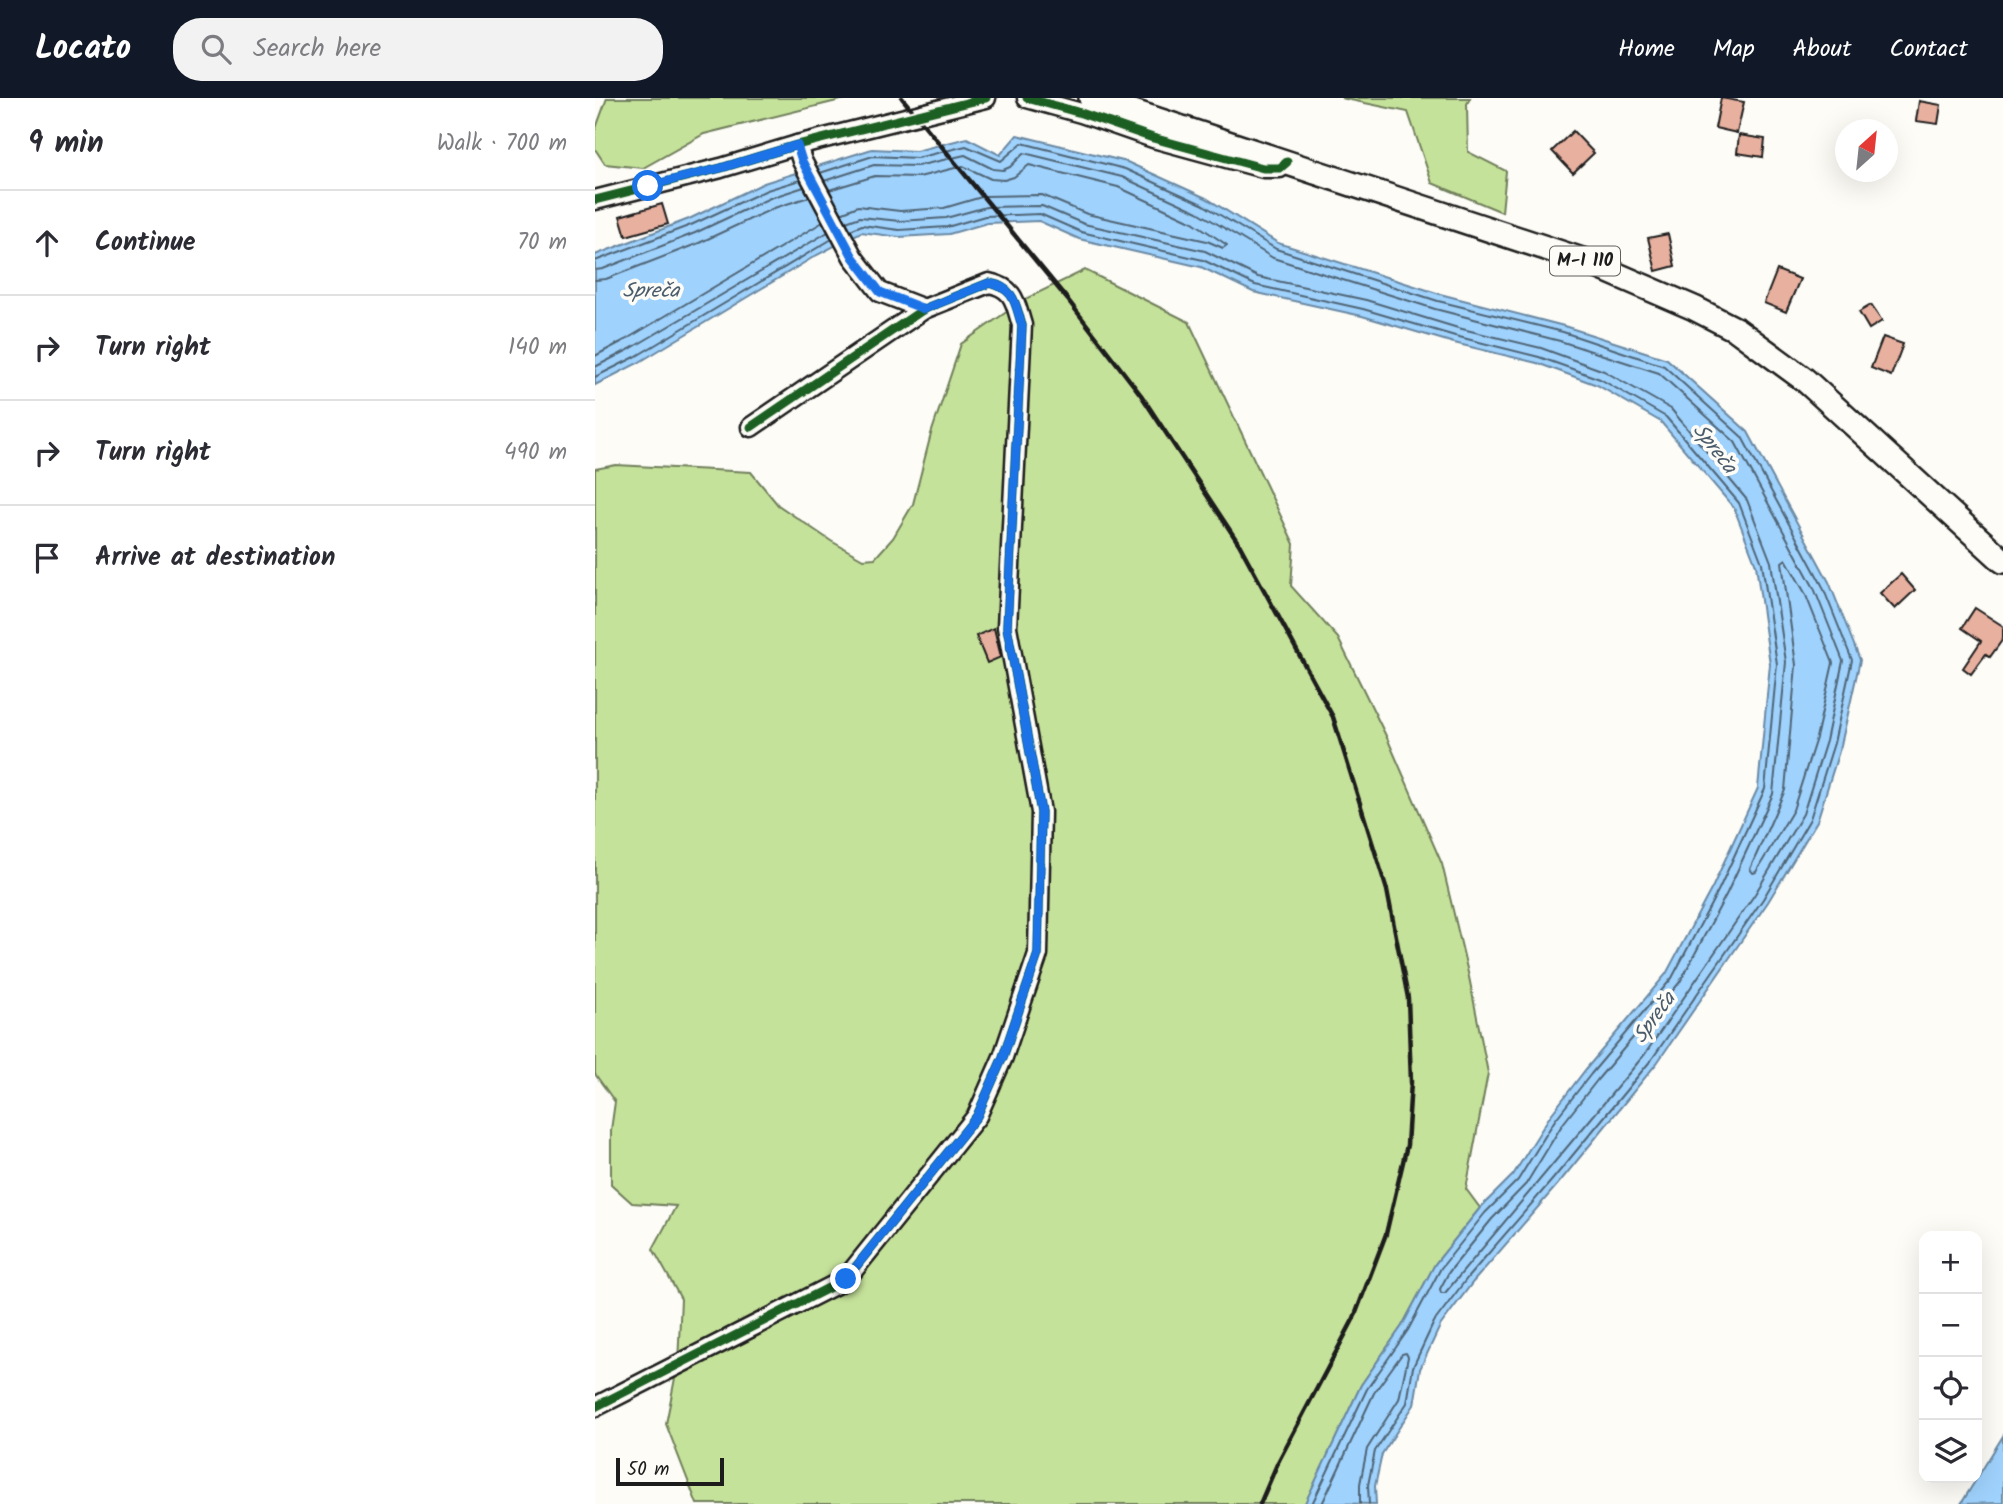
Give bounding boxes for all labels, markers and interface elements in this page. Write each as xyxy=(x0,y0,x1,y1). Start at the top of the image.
search box xyxy=(173,18,663,81)
text: Locato xyxy=(35,23,131,76)
text: Search here xyxy=(253,28,381,70)
icon: search xyxy=(197,30,235,68)
text: Home xyxy=(1618,30,1675,69)
text: Map xyxy=(1713,30,1755,69)
text: About xyxy=(1793,30,1851,69)
text: Contact xyxy=(1889,30,1968,69)
north arrow xyxy=(1835,119,1898,182)
text: 9 min xyxy=(28,120,104,168)
text: Walk · 700 m xyxy=(437,126,567,162)
route start xyxy=(632,170,663,201)
text: Continue xyxy=(95,222,196,264)
icon: ahead xyxy=(28,224,66,262)
text: 70 m xyxy=(517,225,567,261)
road number: M-I 110 xyxy=(1550,246,1620,276)
water label: Spreča xyxy=(623,275,681,308)
text: Turn right xyxy=(95,327,211,369)
icon: right xyxy=(28,329,66,367)
text: 140 m xyxy=(508,330,567,366)
water label: Spreča xyxy=(1684,416,1745,482)
text: Turn right xyxy=(95,432,211,474)
icon: right xyxy=(28,434,66,472)
text: 490 m xyxy=(504,435,567,471)
text: Arrive at destination xyxy=(95,537,335,579)
icon: arrive xyxy=(28,539,66,577)
water label: Spreča xyxy=(1625,984,1686,1051)
map controls xyxy=(1919,1231,1982,1483)
button: + xyxy=(1919,1231,1982,1294)
route end xyxy=(830,1263,861,1294)
button: − xyxy=(1919,1294,1982,1357)
button: locate xyxy=(1919,1357,1982,1420)
button: layers xyxy=(1919,1420,1982,1483)
scale bar xyxy=(616,1455,725,1487)
text: 50 m xyxy=(627,1455,669,1485)

